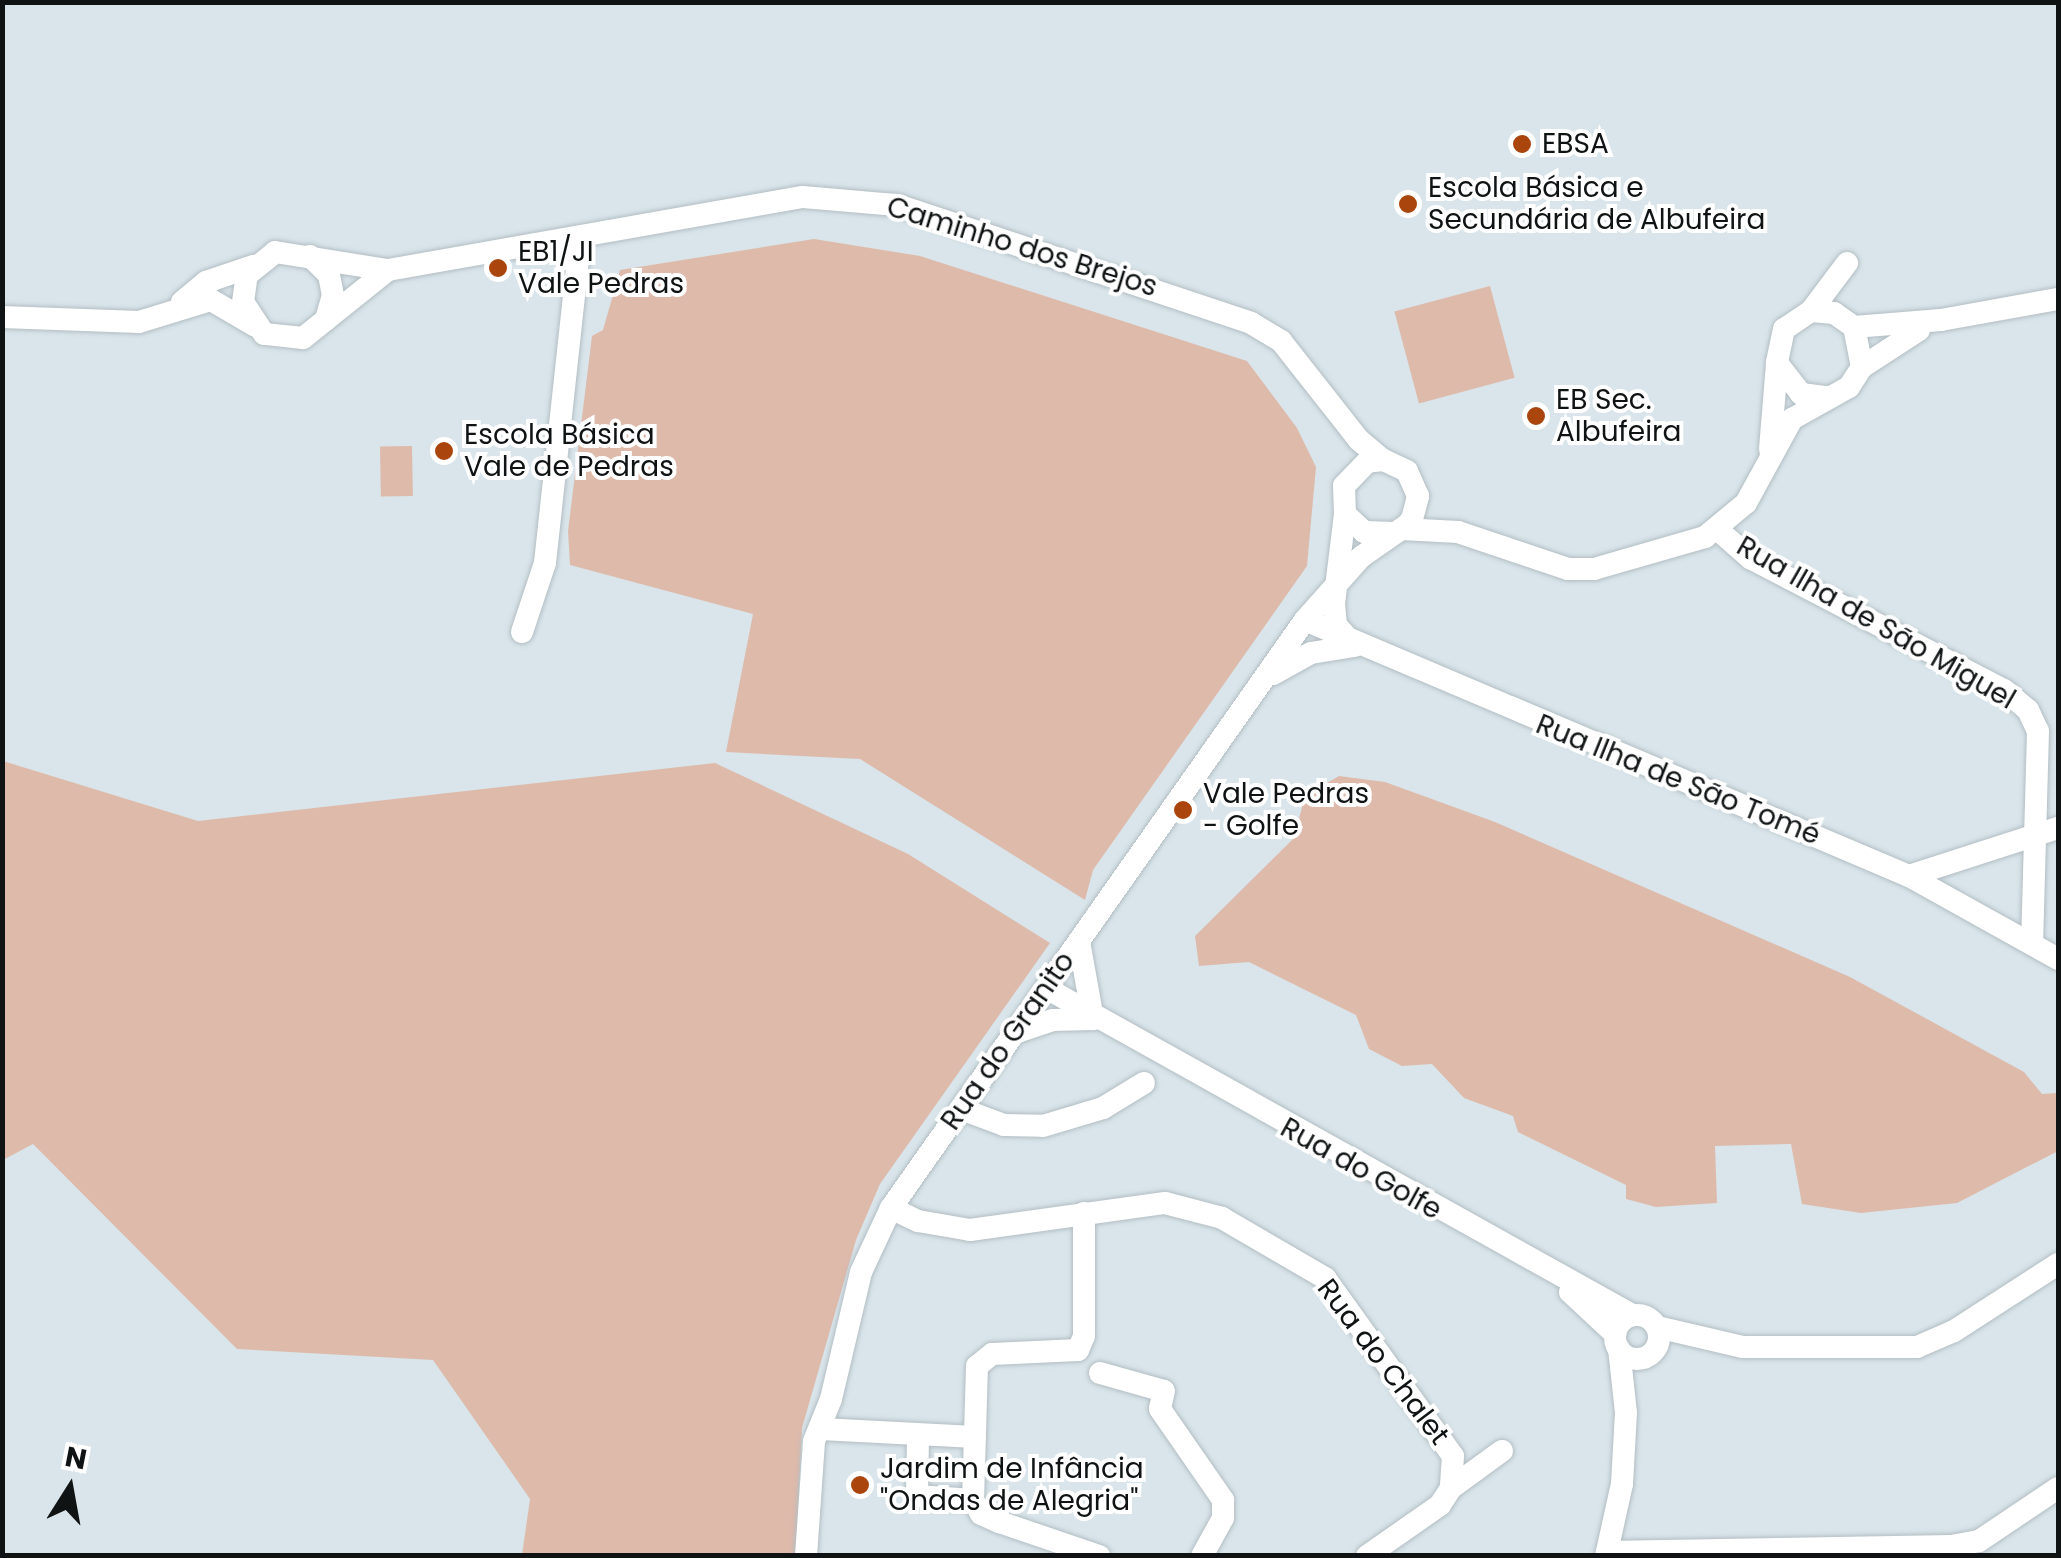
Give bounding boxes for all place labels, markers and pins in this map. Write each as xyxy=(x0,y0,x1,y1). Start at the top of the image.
place label: EBSA xyxy=(1542,127,1609,161)
marker: EBSA xyxy=(1511,133,1533,155)
place label: Escola Básica e Secundária de Albufeira xyxy=(1428,171,1765,237)
marker: Escola Básica e Secundária de Albufeira xyxy=(1397,193,1419,215)
place label: EB1/JI Vale Pedras xyxy=(518,235,684,301)
marker: EB1/JI Vale Pedras xyxy=(487,257,509,279)
place label: EB Sec. Albufeira xyxy=(1556,383,1681,449)
marker: EB Sec. Albufeira xyxy=(1525,405,1547,427)
place label: Escola Básica Vale de Pedras xyxy=(464,418,674,484)
marker: Escola Básica Vale de Pedras xyxy=(433,440,455,462)
place label: Vale Pedras - Golfe xyxy=(1203,777,1369,843)
marker: Vale Pedras - Golfe xyxy=(1172,799,1194,821)
place label: Jardim de Infância "Ondas de Alegria" xyxy=(880,1452,1144,1518)
marker: Jardim de Infância "Ondas de Alegria" xyxy=(849,1474,871,1496)

